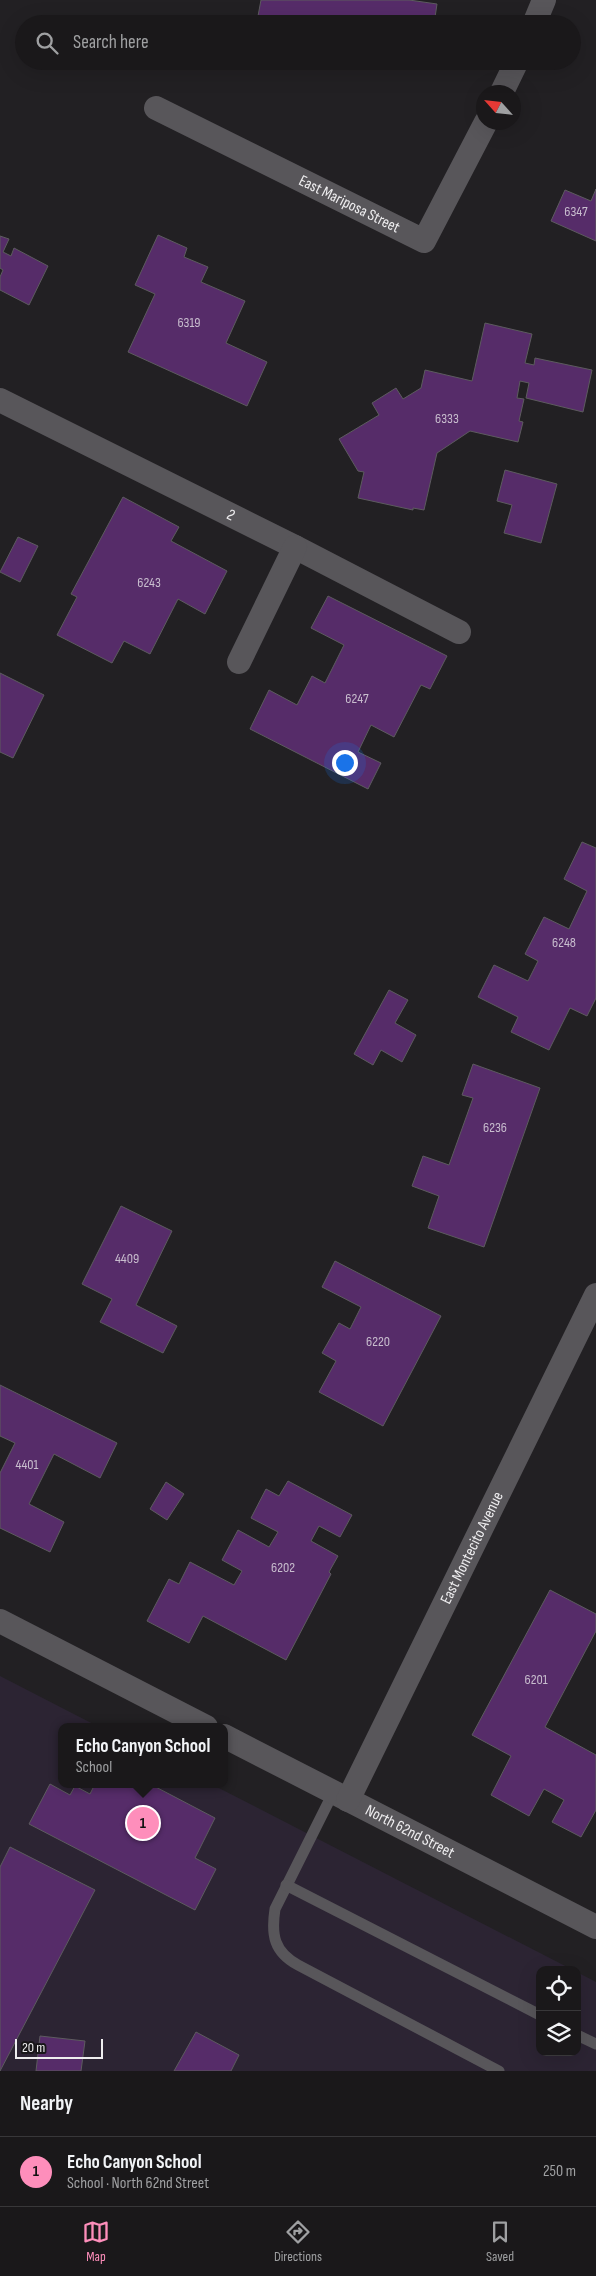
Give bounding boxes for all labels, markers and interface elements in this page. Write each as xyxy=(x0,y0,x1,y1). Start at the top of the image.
search box xyxy=(15,15,581,70)
icon: search xyxy=(33,29,61,57)
text: Search here xyxy=(73,31,149,54)
north arrow xyxy=(476,85,521,130)
street label: East Mariposa Street xyxy=(296,171,403,237)
house number: 6347 xyxy=(564,203,588,220)
house number: 6319 xyxy=(177,314,201,331)
house number: 6333 xyxy=(435,410,459,427)
street label: 2 xyxy=(224,505,238,525)
house number: 6243 xyxy=(137,574,161,591)
house number: 6247 xyxy=(345,690,369,707)
your location xyxy=(332,750,358,776)
house number: 6248 xyxy=(552,934,576,951)
house number: 6236 xyxy=(483,1119,507,1136)
house number: 4409 xyxy=(115,1250,139,1267)
house number: 6220 xyxy=(366,1333,390,1350)
house number: 4401 xyxy=(16,1456,39,1473)
street label: East Montecito Avenue xyxy=(436,1489,507,1607)
house number: 6202 xyxy=(271,1559,295,1576)
house number: 6201 xyxy=(524,1671,548,1688)
popup xyxy=(58,1723,228,1788)
text: Echo Canyon School xyxy=(76,1735,210,1758)
text: School xyxy=(76,1758,112,1777)
street label: North 62nd Street xyxy=(362,1801,458,1862)
pin: 1 xyxy=(127,1804,159,1842)
map controls xyxy=(536,1966,581,2056)
button: locate xyxy=(536,1966,581,2011)
button: layers xyxy=(536,2011,581,2056)
scale bar xyxy=(15,2036,102,2059)
text: 20 m xyxy=(22,2039,45,2056)
text: Nearby xyxy=(20,2091,73,2116)
text: Echo Canyon School xyxy=(67,2151,202,2174)
text: 1 xyxy=(33,2162,39,2181)
text: 250 m xyxy=(543,2162,576,2181)
text: School · North 62nd Street xyxy=(67,2174,209,2193)
tab: Map xyxy=(82,2218,110,2265)
tab: Directions xyxy=(274,2218,322,2265)
tab: Saved xyxy=(486,2218,514,2265)

